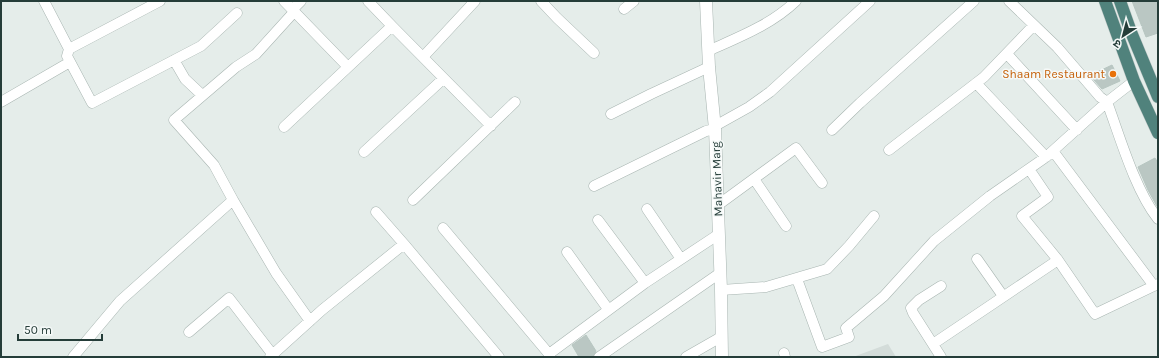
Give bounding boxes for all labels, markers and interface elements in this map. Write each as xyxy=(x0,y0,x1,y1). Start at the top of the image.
north arrow xyxy=(1103,16,1143,56)
text: उ xyxy=(1111,36,1124,51)
place label: Shaam Restaurant xyxy=(1002,67,1105,81)
marker: Shaam Restaurant xyxy=(1108,69,1118,79)
street label: Mahavir Marg xyxy=(709,141,725,217)
scale bar xyxy=(18,316,102,342)
text: 50 m xyxy=(24,323,52,337)

